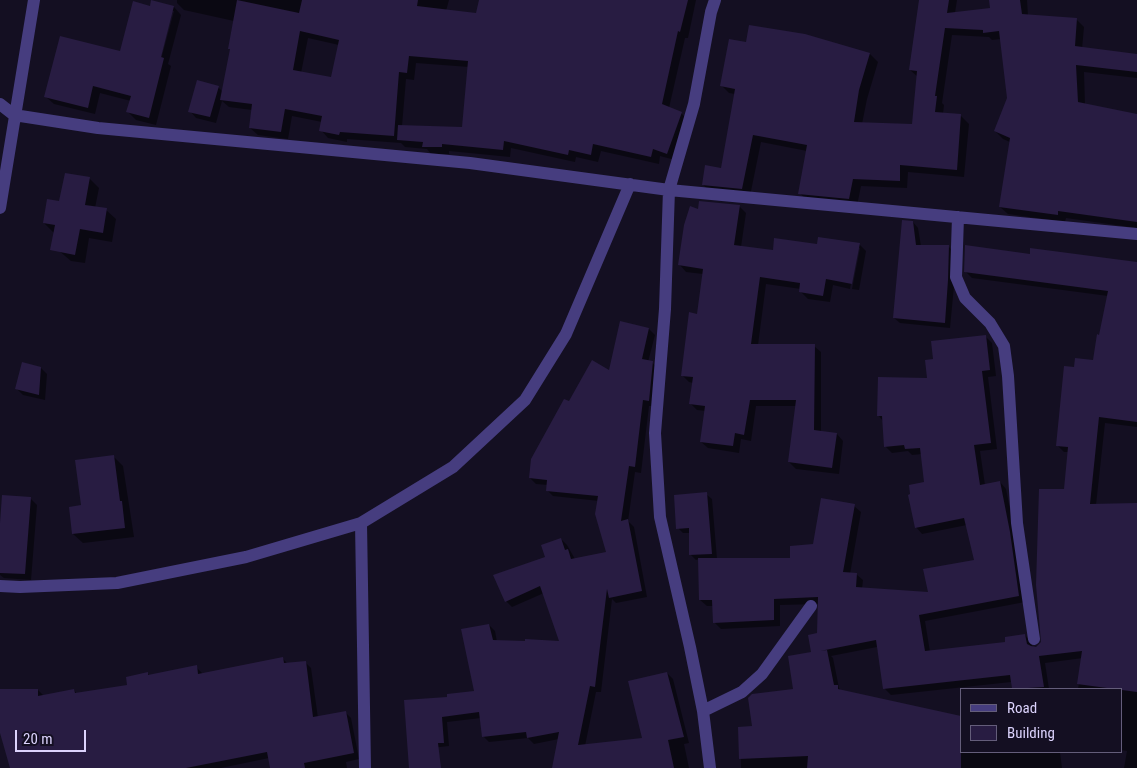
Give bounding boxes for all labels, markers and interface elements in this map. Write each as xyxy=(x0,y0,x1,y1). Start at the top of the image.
legend xyxy=(960,688,1122,753)
text: Road xyxy=(1007,699,1037,717)
scale bar xyxy=(18,720,89,752)
text: Building xyxy=(1007,724,1055,742)
text: 20 m xyxy=(23,730,53,748)

